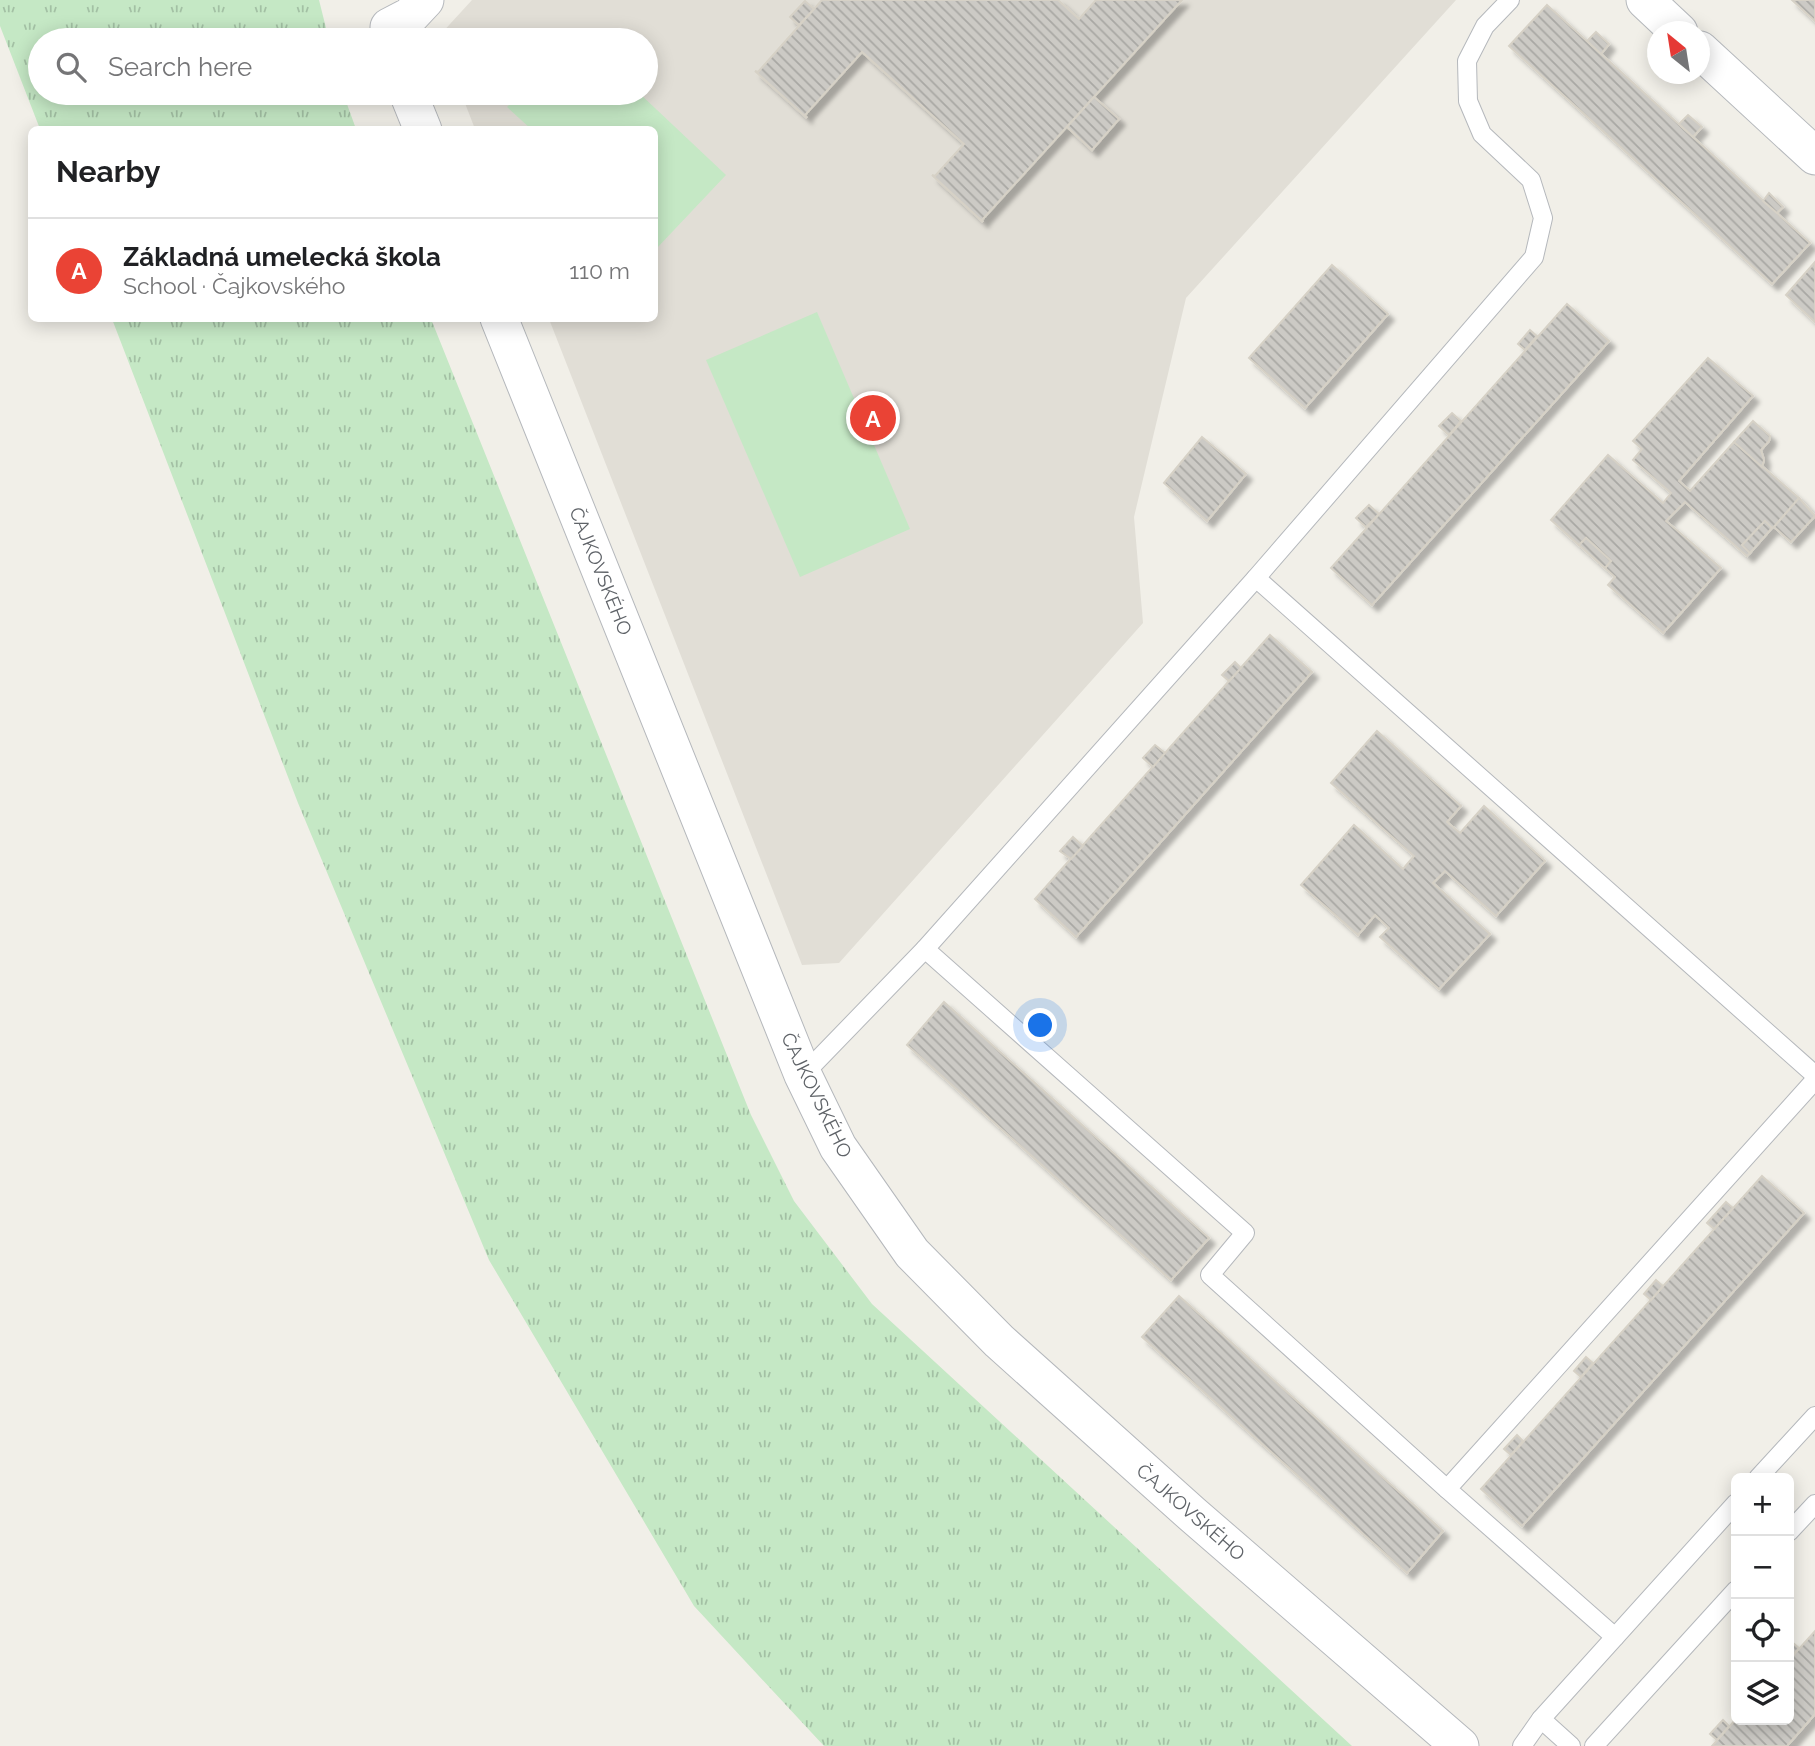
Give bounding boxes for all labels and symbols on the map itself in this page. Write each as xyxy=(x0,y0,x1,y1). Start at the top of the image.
north arrow xyxy=(1647,21,1710,84)
pin: A xyxy=(850,392,896,444)
street label: ČAJKOVSKÉHO xyxy=(565,504,637,638)
your location xyxy=(1023,1008,1057,1042)
street label: ČAJKOVSKÉHO xyxy=(777,1029,857,1161)
street label: ČAJKOVSKÉHO xyxy=(1132,1459,1250,1565)

